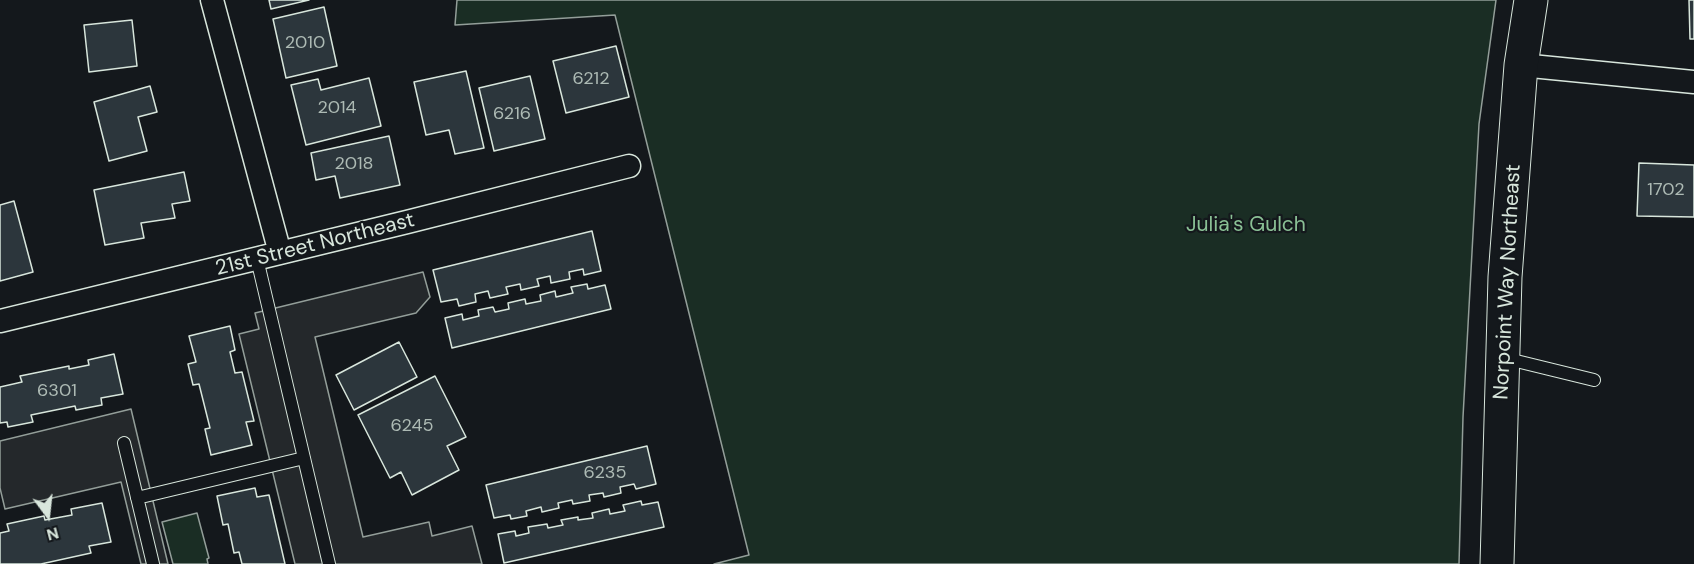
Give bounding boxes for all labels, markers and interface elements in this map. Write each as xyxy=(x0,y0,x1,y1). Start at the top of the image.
house number: 2010 xyxy=(285,32,325,54)
house number: 6212 xyxy=(572,68,610,90)
house number: 2014 xyxy=(317,97,357,119)
house number: 6216 xyxy=(493,103,531,125)
house number: 2018 xyxy=(334,153,374,175)
street label: Norpoint Way Northeast xyxy=(1489,164,1527,400)
house number: 1702 xyxy=(1647,179,1685,201)
street label: 21st Street Northeast xyxy=(213,208,417,282)
park label: Julia's Gulch xyxy=(1186,212,1306,238)
house number: 6301 xyxy=(37,380,77,402)
house number: 6245 xyxy=(391,415,433,437)
house number: 6235 xyxy=(584,462,626,484)
north arrow xyxy=(18,486,78,546)
text: N xyxy=(44,522,61,546)

